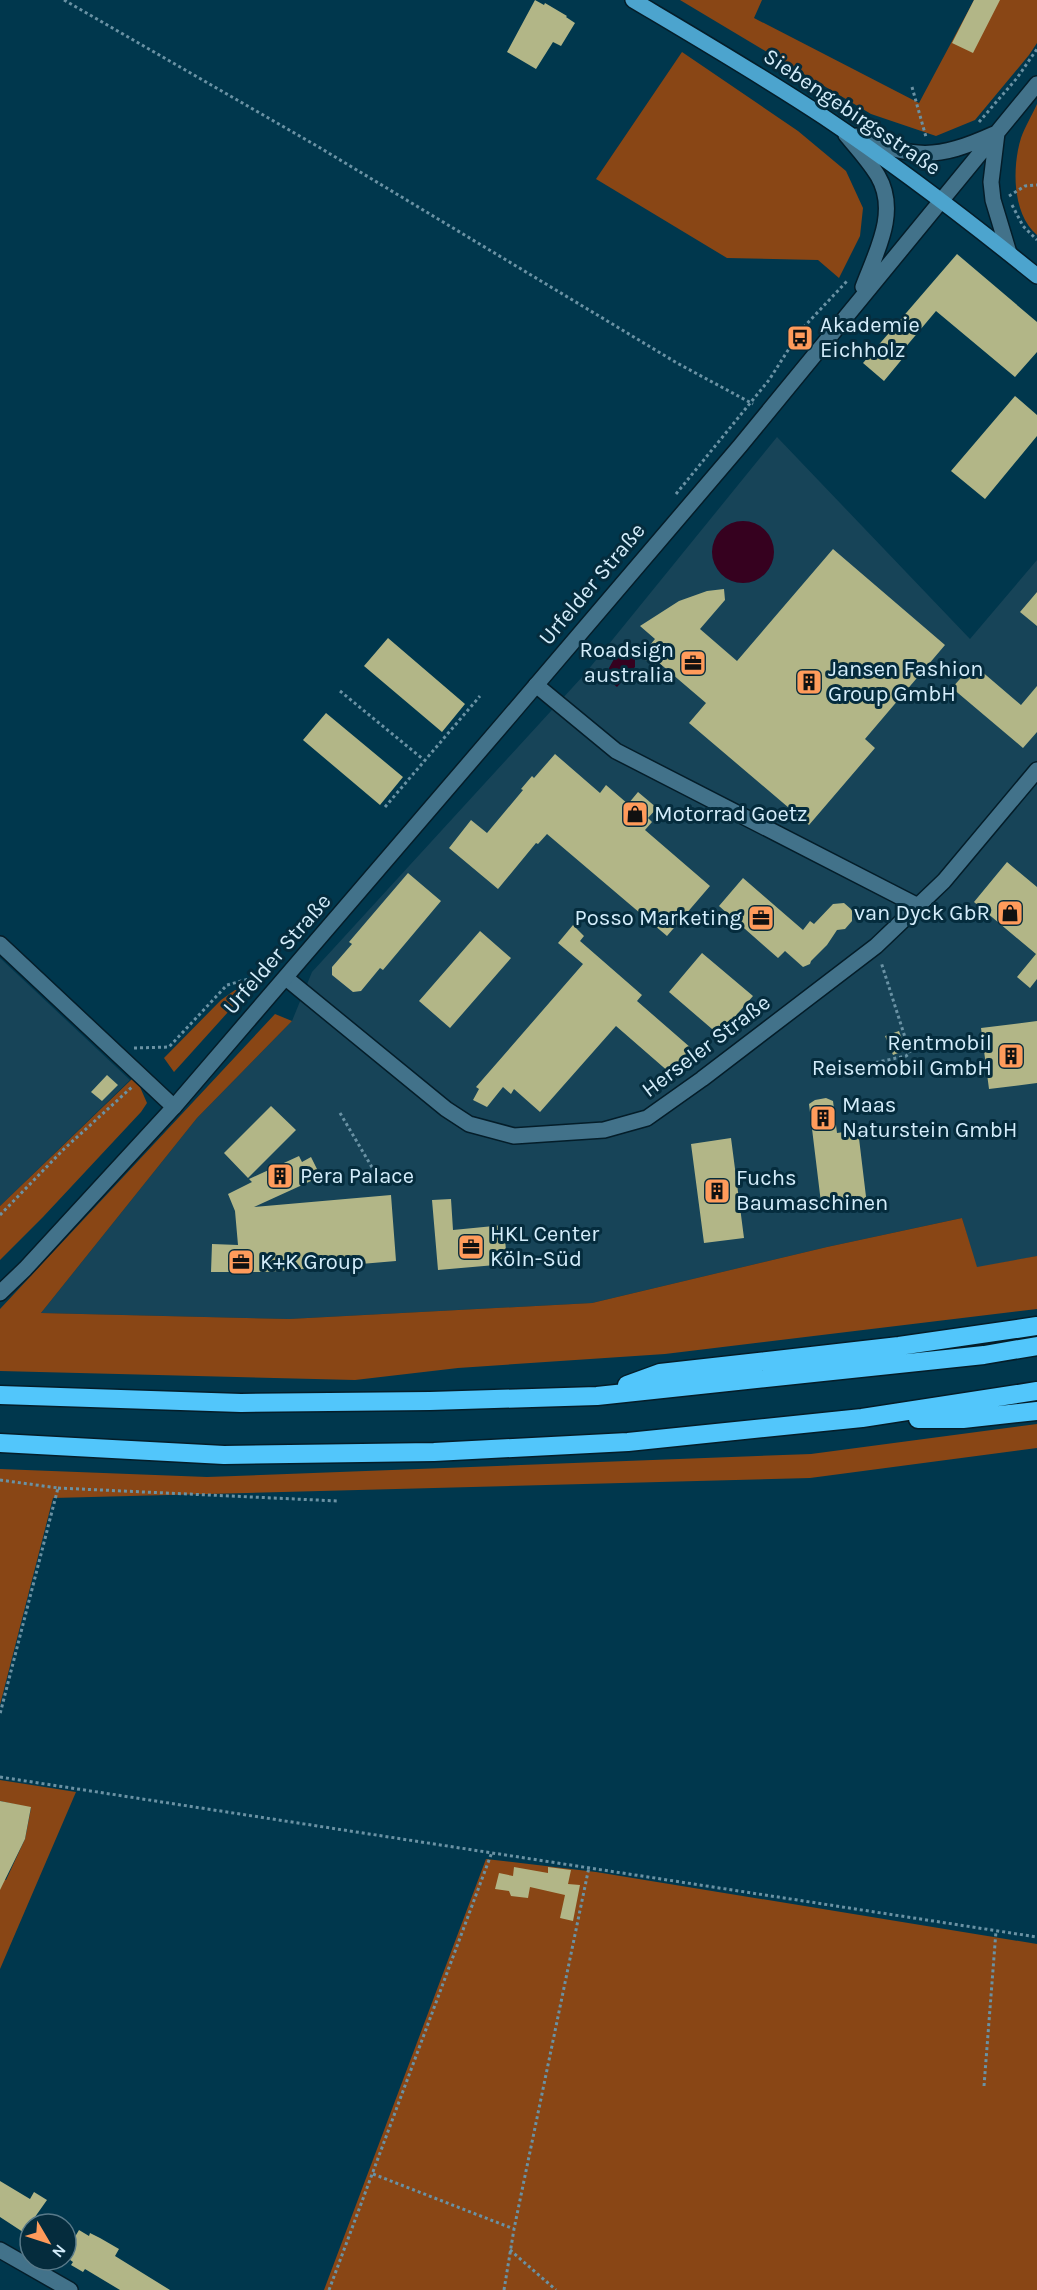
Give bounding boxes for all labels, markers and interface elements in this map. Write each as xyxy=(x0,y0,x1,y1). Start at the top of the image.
street label: Siebengebirgsstraße xyxy=(758,43,946,181)
place label: Akademie Eichholz xyxy=(820,312,920,363)
bus stop icon: Akademie Eichholz xyxy=(785,323,815,353)
street label: Urfelder Straße xyxy=(533,518,651,650)
place label: Roadsign australia xyxy=(580,637,674,688)
office icon: Roadsign australia xyxy=(678,648,708,678)
place label: Jansen Fashion Group GmbH xyxy=(828,656,983,707)
building icon: Jansen Fashion Group GmbH xyxy=(794,667,824,697)
shop icon: Motorrad Goetz xyxy=(620,799,650,829)
place label: Motorrad Goetz xyxy=(654,801,807,827)
street label: Urfelder Straße xyxy=(218,888,336,1020)
shop icon: van Dyck GbR xyxy=(995,898,1025,928)
place label: van Dyck GbR xyxy=(854,900,990,926)
office icon: Posso Marketing xyxy=(746,903,776,933)
place label: Posso Marketing xyxy=(575,905,743,931)
street label: Herseler Straße xyxy=(637,989,775,1103)
place label: Rentmobil Reisemobil GmbH xyxy=(812,1030,992,1081)
building icon: Rentmobil Reisemobil GmbH xyxy=(996,1041,1026,1071)
place label: Maas Naturstein GmbH xyxy=(842,1092,1017,1143)
building icon: Maas Naturstein GmbH xyxy=(808,1103,838,1133)
building icon: Pera Palace xyxy=(265,1161,295,1191)
place label: Pera Palace xyxy=(300,1163,414,1189)
place label: Fuchs Baumaschinen xyxy=(736,1165,888,1216)
building icon: Fuchs Baumaschinen xyxy=(702,1176,732,1206)
place label: HKL Center Köln-Süd xyxy=(490,1221,599,1272)
office icon: HKL Center Köln-Süd xyxy=(456,1232,486,1262)
office icon: K+K Group xyxy=(226,1247,256,1277)
place label: K+K Group xyxy=(260,1249,364,1275)
north arrow xyxy=(18,2212,78,2272)
text: N xyxy=(48,2241,70,2262)

